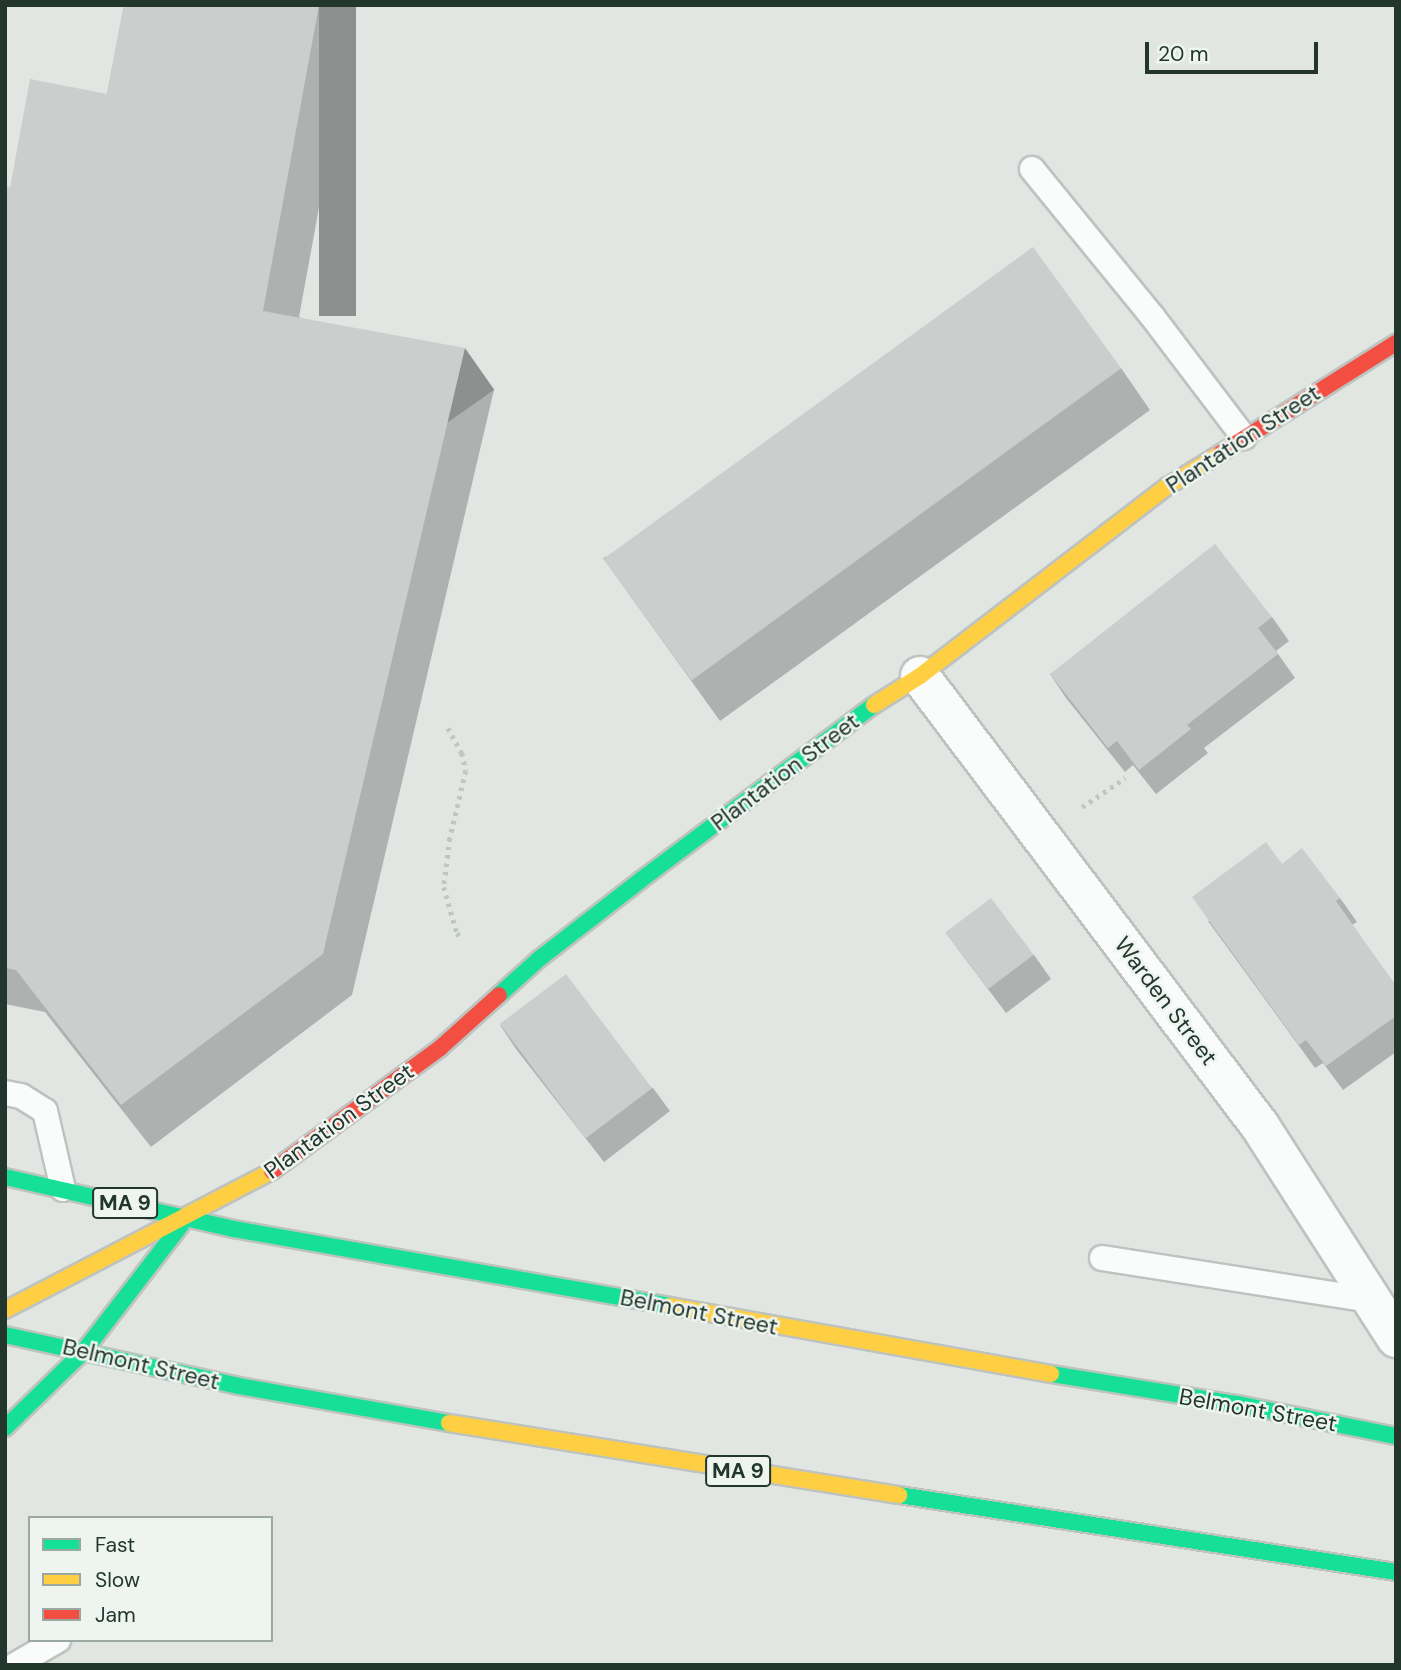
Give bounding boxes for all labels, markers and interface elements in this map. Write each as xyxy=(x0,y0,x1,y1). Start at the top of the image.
scale bar xyxy=(1149,28,1322,72)
text: 20 m xyxy=(1158,40,1209,68)
street label: Plantation Street xyxy=(1161,379,1325,499)
street label: Plantation Street xyxy=(706,707,864,837)
street label: Warden Street xyxy=(1109,931,1223,1071)
street label: Plantation Street xyxy=(259,1058,419,1184)
road number: MA 9 xyxy=(92,1186,158,1220)
street label: Belmont Street xyxy=(618,1283,780,1341)
street label: Belmont Street xyxy=(60,1333,222,1395)
street label: Belmont Street xyxy=(1177,1383,1339,1437)
road number: MA 9 xyxy=(705,1454,771,1488)
legend xyxy=(28,1516,273,1642)
text: Fast xyxy=(95,1531,135,1559)
text: Slow xyxy=(95,1566,140,1594)
text: Jam xyxy=(95,1601,136,1629)

